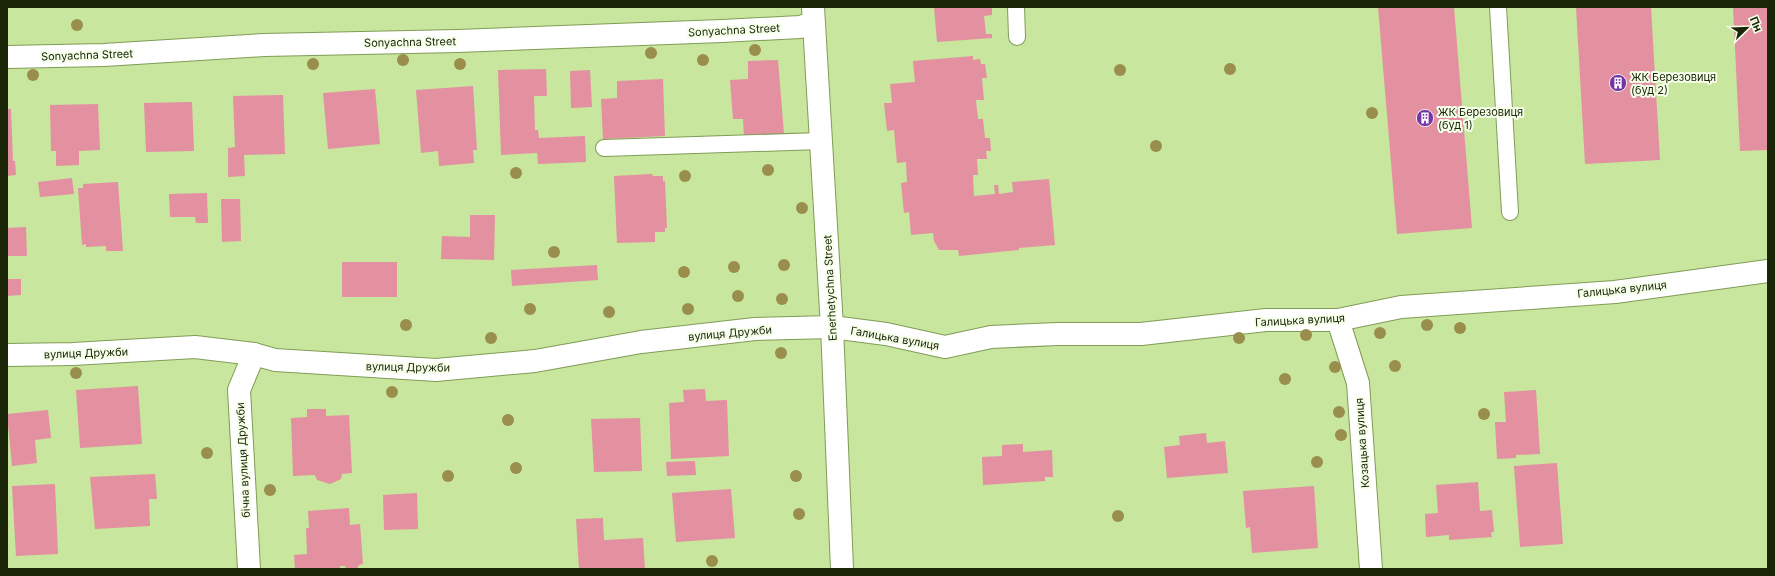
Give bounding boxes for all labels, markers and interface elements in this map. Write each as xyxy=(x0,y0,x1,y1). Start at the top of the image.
north arrow xyxy=(1727,8,1767,48)
text: Пн xyxy=(1747,14,1766,34)
street label: Sonyachna Street xyxy=(688,21,781,39)
street label: Sonyachna Street xyxy=(364,34,456,50)
street label: Sonyachna Street xyxy=(41,46,134,64)
place label: ЖК Березовиця (буд 2) xyxy=(1631,70,1716,97)
building icon: ЖК Березовиця (буд 2) xyxy=(1608,73,1628,93)
place label: ЖК Березовиця (буд 1) xyxy=(1438,105,1523,132)
building icon: ЖК Березовиця (буд 1) xyxy=(1415,108,1435,128)
street label: Enerhetychna Street xyxy=(820,234,840,341)
street label: Галицька вулиця xyxy=(1577,277,1667,301)
street label: Галицька вулиця xyxy=(1255,311,1345,329)
street label: вулиця Дружби xyxy=(687,322,773,344)
street label: Галицька вулиця xyxy=(850,323,940,353)
street label: вулиця Дружби xyxy=(44,345,128,361)
street label: вулиця Дружби xyxy=(366,359,450,375)
street label: Козацька вулиця xyxy=(1352,397,1372,489)
street label: бічна вулиця Дружби xyxy=(233,402,253,518)

